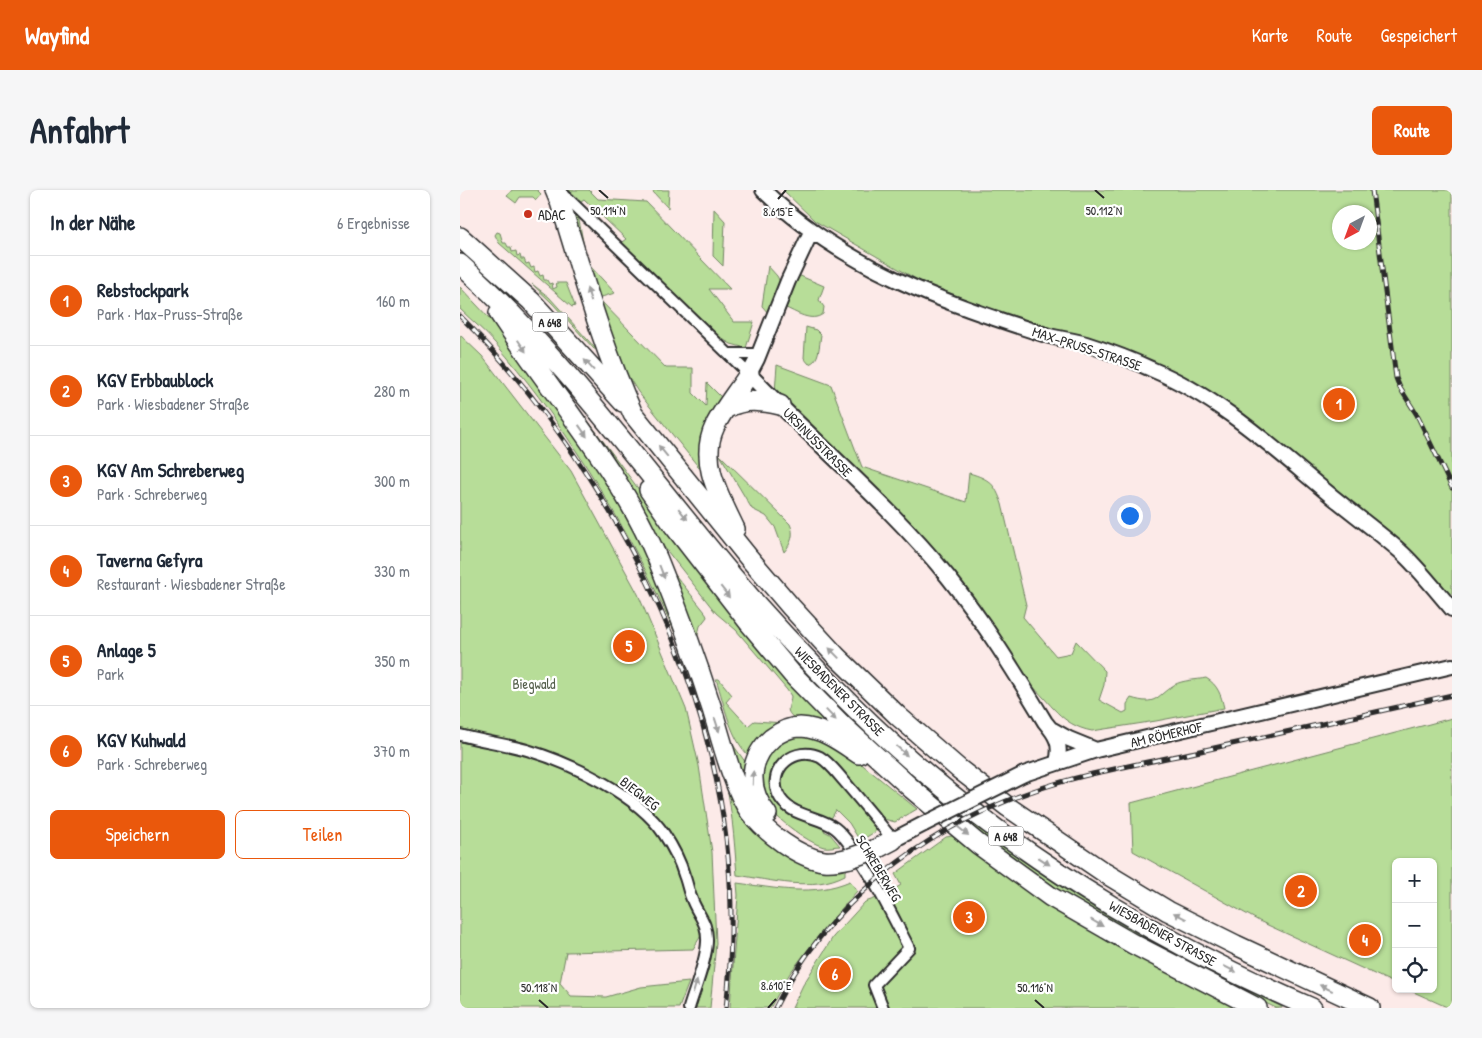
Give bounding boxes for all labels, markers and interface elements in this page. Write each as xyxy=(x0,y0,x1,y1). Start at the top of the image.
text: Wayfind xyxy=(25,19,89,51)
text: Karte xyxy=(1252,23,1289,48)
text: Route xyxy=(1317,23,1353,48)
text: Gespeichert xyxy=(1381,23,1457,48)
button: Route xyxy=(1372,106,1452,155)
text: Anfahrt xyxy=(30,107,129,154)
text: 50.114°N xyxy=(590,202,626,219)
text: 50.112°N xyxy=(1086,202,1122,219)
text: 8.615°E xyxy=(763,203,794,220)
place label: ADAC xyxy=(538,205,566,224)
north arrow xyxy=(1332,205,1377,250)
text: In der Nähe xyxy=(50,208,135,237)
marker: ADAC xyxy=(522,208,534,220)
text: 6 Ergebnisse xyxy=(337,212,410,234)
text: Rebstockpark xyxy=(97,277,189,303)
one-way arrow xyxy=(585,287,593,302)
text: 1 xyxy=(63,290,69,312)
text: 160 m xyxy=(376,290,410,312)
text: Park · Max-Pruss-Straße xyxy=(97,303,243,325)
road number: A 648 xyxy=(532,312,568,332)
street label: MAX-PRUSS-STRASSE xyxy=(1030,321,1144,375)
one-way arrow xyxy=(517,339,527,352)
one-way arrow xyxy=(583,359,595,371)
text: KGV Erbbaublock xyxy=(97,367,213,393)
text: 2 xyxy=(62,380,70,402)
text: 280 m xyxy=(374,380,410,402)
pin: 1 xyxy=(1323,385,1355,423)
text: Park · Wiesbadener Straße xyxy=(97,393,249,415)
street label: URSINUSSTRASSE xyxy=(779,403,857,481)
one-way arrow xyxy=(578,424,588,437)
one-way arrow xyxy=(658,445,669,458)
text: KGV Am Schreberweg xyxy=(97,457,244,483)
text: 3 xyxy=(62,470,70,492)
text: 300 m xyxy=(374,470,410,492)
text: Park · Schreberweg xyxy=(97,483,207,505)
your location xyxy=(1117,503,1143,529)
one-way arrow xyxy=(678,508,689,521)
text: Taverna Gefyra xyxy=(97,547,203,573)
text: 4 xyxy=(63,560,69,582)
text: 330 m xyxy=(374,560,410,582)
one-way arrow xyxy=(659,565,667,579)
text: Restaurant · Wiesbadener Straße xyxy=(97,573,286,595)
one-way arrow xyxy=(719,585,730,598)
pin: 5 xyxy=(613,627,645,665)
text: Anlage 5 xyxy=(97,637,156,663)
street label: WIESBADENER STRASSE xyxy=(791,642,889,740)
one-way arrow xyxy=(828,647,840,659)
text: 5 xyxy=(63,650,69,672)
text: 350 m xyxy=(374,650,410,672)
text: Park xyxy=(97,663,124,685)
park label: Biegwald xyxy=(512,674,556,694)
one-way arrow xyxy=(825,708,837,720)
street label: AM RÖMERHOF xyxy=(1128,716,1204,751)
one-way arrow xyxy=(714,718,722,733)
text: KGV Kuhwald xyxy=(97,727,185,753)
text: 6 xyxy=(63,740,69,762)
text: 370 m xyxy=(373,740,410,762)
one-way arrow xyxy=(895,746,908,757)
text: Park · Schreberweg xyxy=(97,753,207,775)
one-way arrow xyxy=(750,769,758,785)
street label: BIEGWEG xyxy=(616,772,664,814)
button: Speichern xyxy=(50,810,225,859)
button: Teilen xyxy=(235,810,410,859)
one-way arrow xyxy=(956,826,969,837)
road number: A 648 xyxy=(988,826,1024,846)
street label: SCHREBERWEG xyxy=(852,831,906,905)
one-way arrow xyxy=(1038,856,1051,866)
map controls xyxy=(1392,858,1437,993)
button: + xyxy=(1392,858,1437,903)
pin: 2 xyxy=(1285,872,1317,910)
street label: WIESBADENER STRASSE xyxy=(1106,896,1220,970)
pin: 3 xyxy=(953,898,985,936)
button: − xyxy=(1392,903,1437,948)
one-way arrow xyxy=(1173,912,1187,920)
one-way arrow xyxy=(1090,919,1103,928)
pin: 4 xyxy=(1349,921,1381,959)
button: locate xyxy=(1392,948,1437,993)
pin: 6 xyxy=(819,955,851,993)
one-way arrow xyxy=(1223,965,1237,973)
text: 8.610°E xyxy=(761,977,792,994)
text: 50.118°N xyxy=(521,979,557,996)
one-way arrow xyxy=(692,979,700,994)
text: 50.116°N xyxy=(1017,979,1053,996)
one-way arrow xyxy=(1319,983,1333,991)

